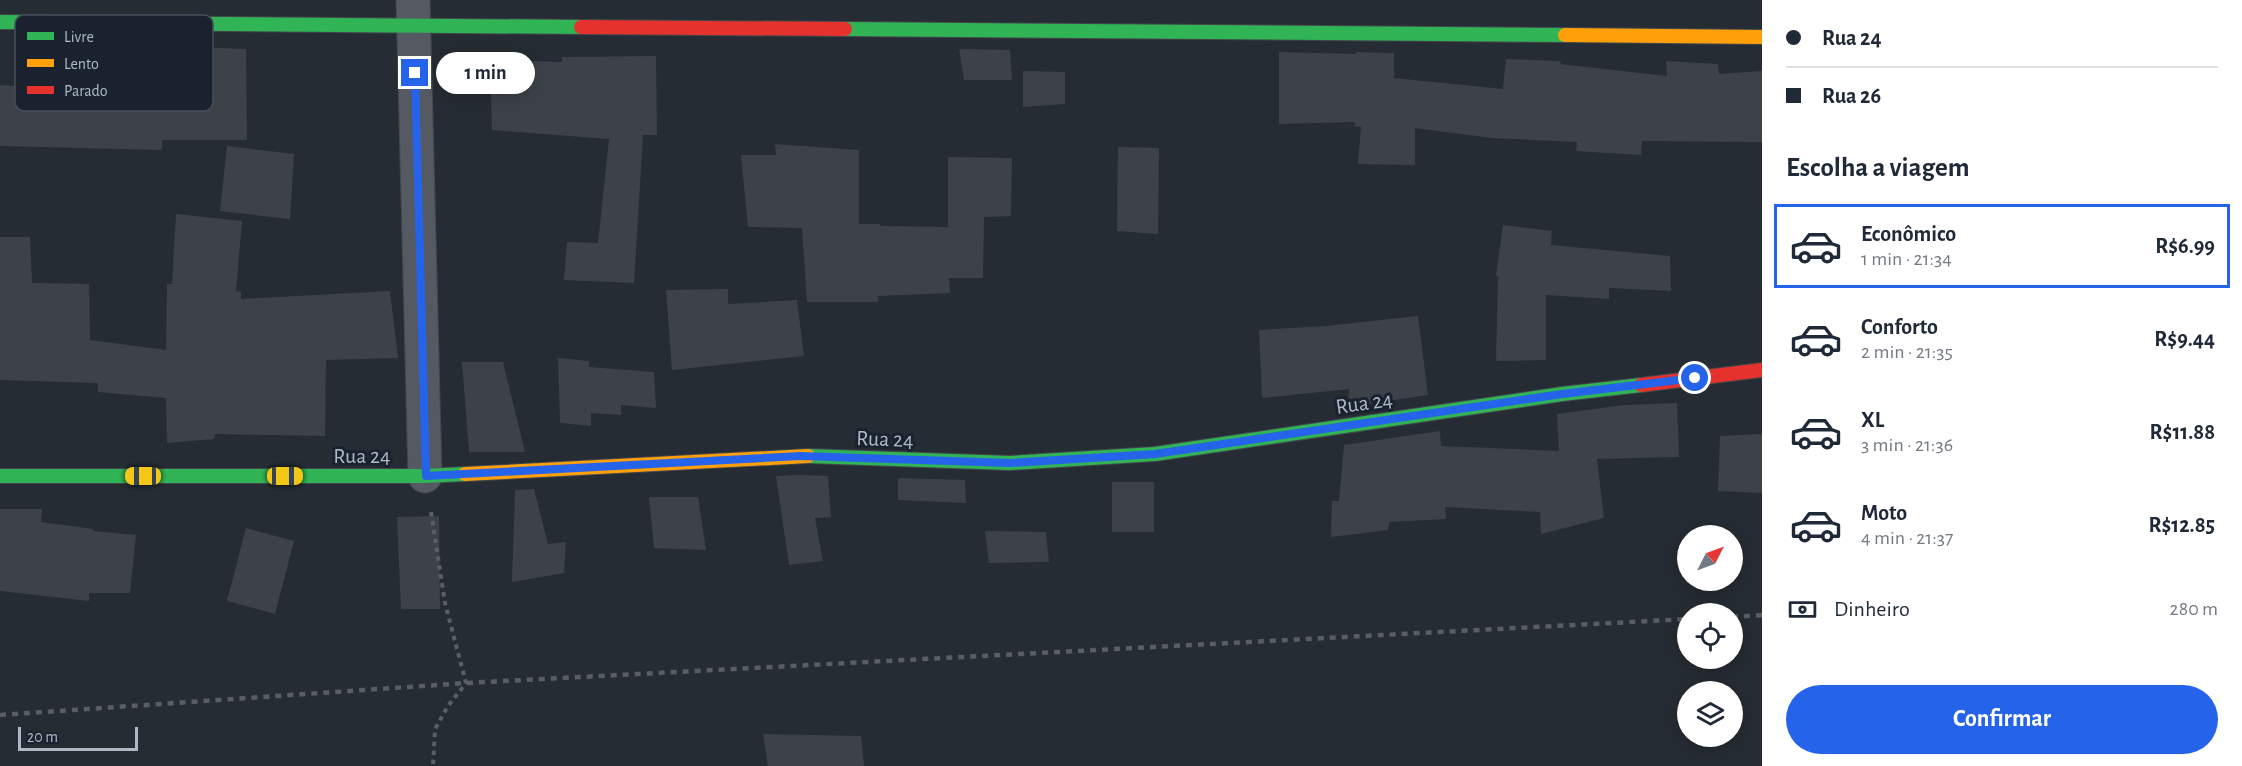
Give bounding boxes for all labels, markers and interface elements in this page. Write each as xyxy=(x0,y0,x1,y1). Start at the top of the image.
legend xyxy=(15,15,213,111)
text: Rua 24 xyxy=(1822,27,1881,49)
text: Livre xyxy=(64,29,94,45)
callout: 1 min xyxy=(436,52,535,94)
text: Lento xyxy=(64,56,99,72)
route end xyxy=(401,59,428,86)
text: 1 min xyxy=(464,63,507,83)
text: Parado xyxy=(64,83,108,99)
text: Rua 26 xyxy=(1822,85,1881,107)
text: Escolha a viagem xyxy=(1786,154,1969,181)
icon: car xyxy=(1789,219,1843,273)
text: Econômico xyxy=(1861,223,1956,245)
text: R$6.99 xyxy=(2155,235,2215,257)
text: 1 min · 21:34 xyxy=(1861,249,1952,269)
icon: car xyxy=(1789,312,1843,366)
text: Conforto xyxy=(1861,316,1938,338)
text: R$9.44 xyxy=(2154,328,2215,350)
text: 2 min · 21:35 xyxy=(1861,342,1953,362)
route start xyxy=(1681,364,1708,391)
street label: Rua 24 xyxy=(1334,388,1394,418)
icon: car xyxy=(1789,405,1843,459)
text: XL xyxy=(1861,409,1884,431)
text: R$11.88 xyxy=(2150,421,2215,443)
street label: Rua 24 xyxy=(856,427,914,451)
text: 3 min · 21:36 xyxy=(1861,435,1953,455)
street label: Rua 24 xyxy=(333,445,391,467)
car xyxy=(125,467,161,485)
car xyxy=(267,467,303,485)
icon: car xyxy=(1789,498,1843,552)
text: Moto xyxy=(1861,502,1907,524)
text: R$12.85 xyxy=(2148,514,2215,536)
north arrow xyxy=(1677,525,1743,591)
map controls xyxy=(1677,525,1743,747)
text: 4 min · 21:37 xyxy=(1861,528,1953,548)
icon: cash xyxy=(1786,593,1819,626)
text: Dinheiro xyxy=(1834,598,1910,620)
text: 280 m xyxy=(2170,599,2218,619)
button: locate xyxy=(1677,603,1743,669)
button: layers xyxy=(1677,681,1743,747)
button: Confirmar xyxy=(1786,685,2218,754)
scale bar xyxy=(18,724,138,752)
text: 20 m xyxy=(27,729,58,745)

